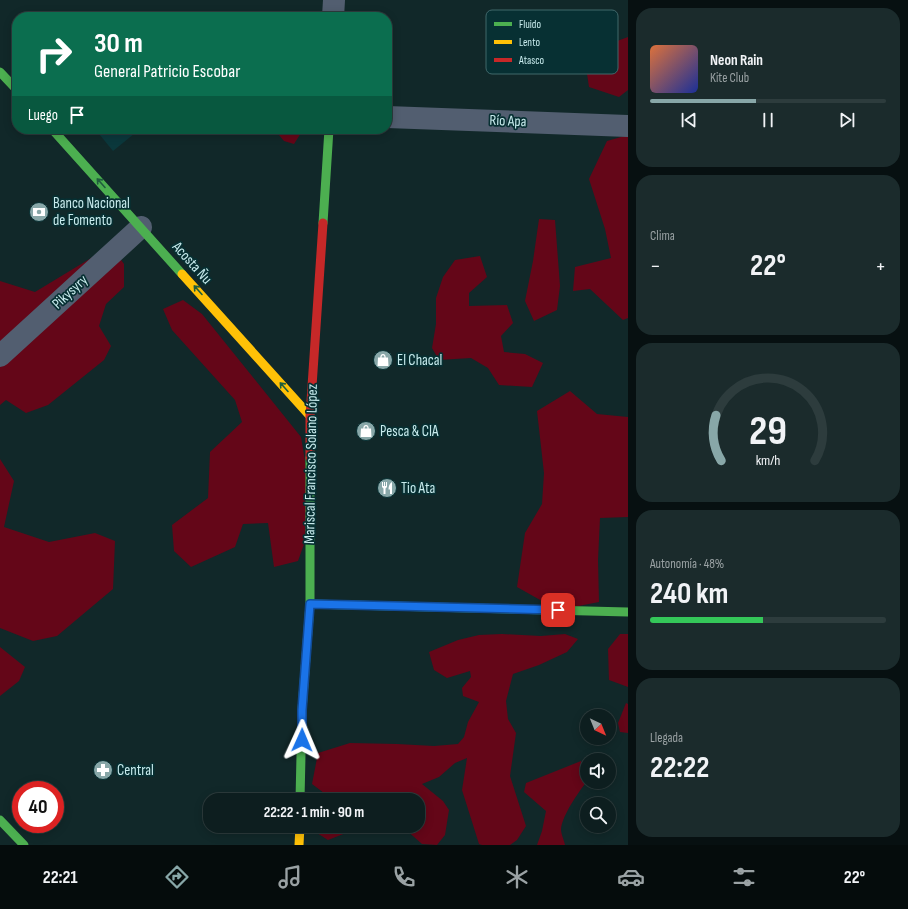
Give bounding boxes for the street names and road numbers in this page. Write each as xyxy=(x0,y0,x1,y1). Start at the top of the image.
street label: Río Apa xyxy=(489,111,527,131)
street label: Acosta Ñu xyxy=(167,237,216,288)
street label: Pikysyry xyxy=(48,271,92,313)
street label: Mariscal Francisco Solano López xyxy=(300,383,322,544)

